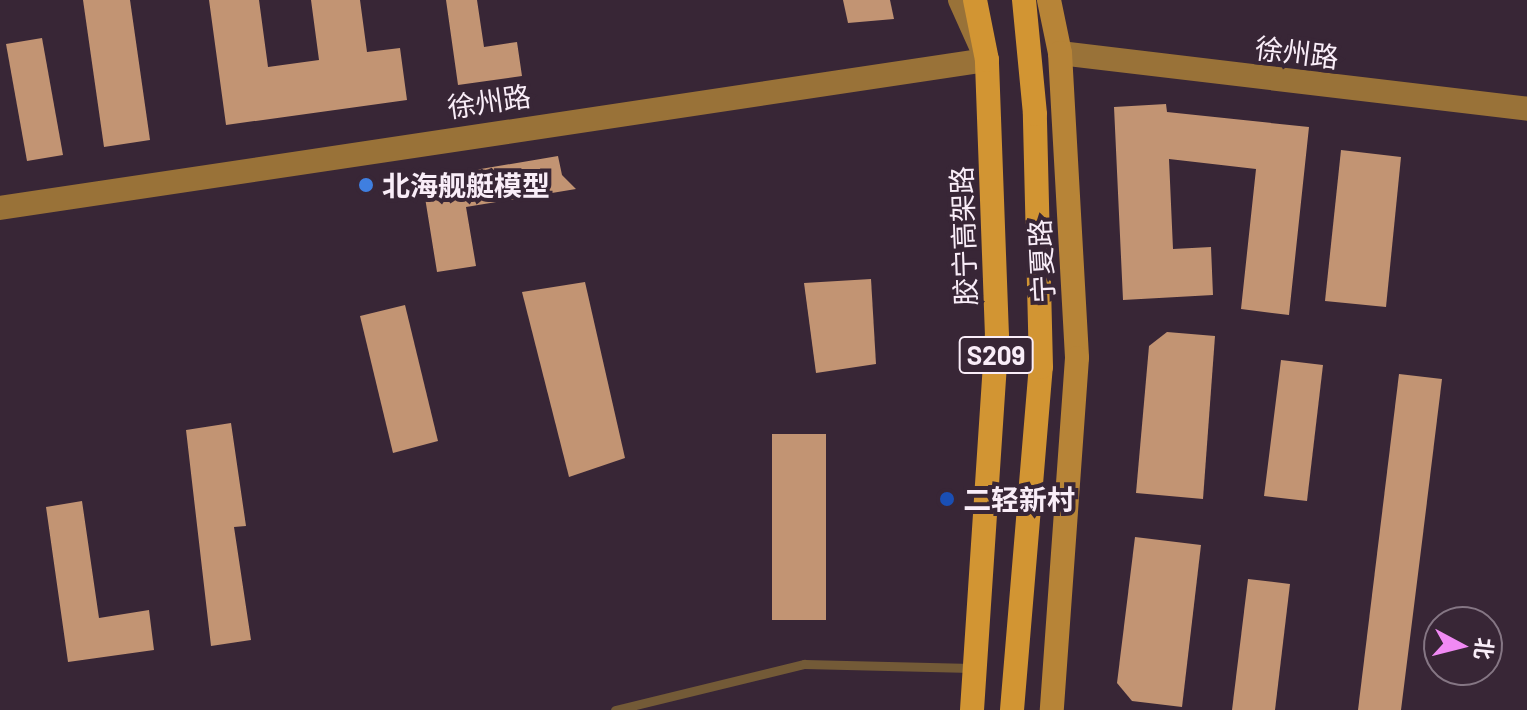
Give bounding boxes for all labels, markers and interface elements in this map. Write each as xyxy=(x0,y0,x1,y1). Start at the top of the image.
street label: 徐州路 xyxy=(1253,30,1341,74)
street label: 徐州路 xyxy=(445,79,533,123)
street label: 胶宁高架路 xyxy=(944,165,982,307)
place label: 北海舰艇模型 xyxy=(382,168,550,202)
marker: 北海舰艇模型 xyxy=(357,176,375,194)
street label: 宁夏路 xyxy=(1022,218,1060,304)
road number: S209 xyxy=(958,333,1034,377)
place label: 二轻新村 xyxy=(963,482,1075,516)
marker: 二轻新村 xyxy=(938,490,956,508)
north arrow xyxy=(1423,606,1503,686)
text: 北 xyxy=(1471,636,1499,661)

